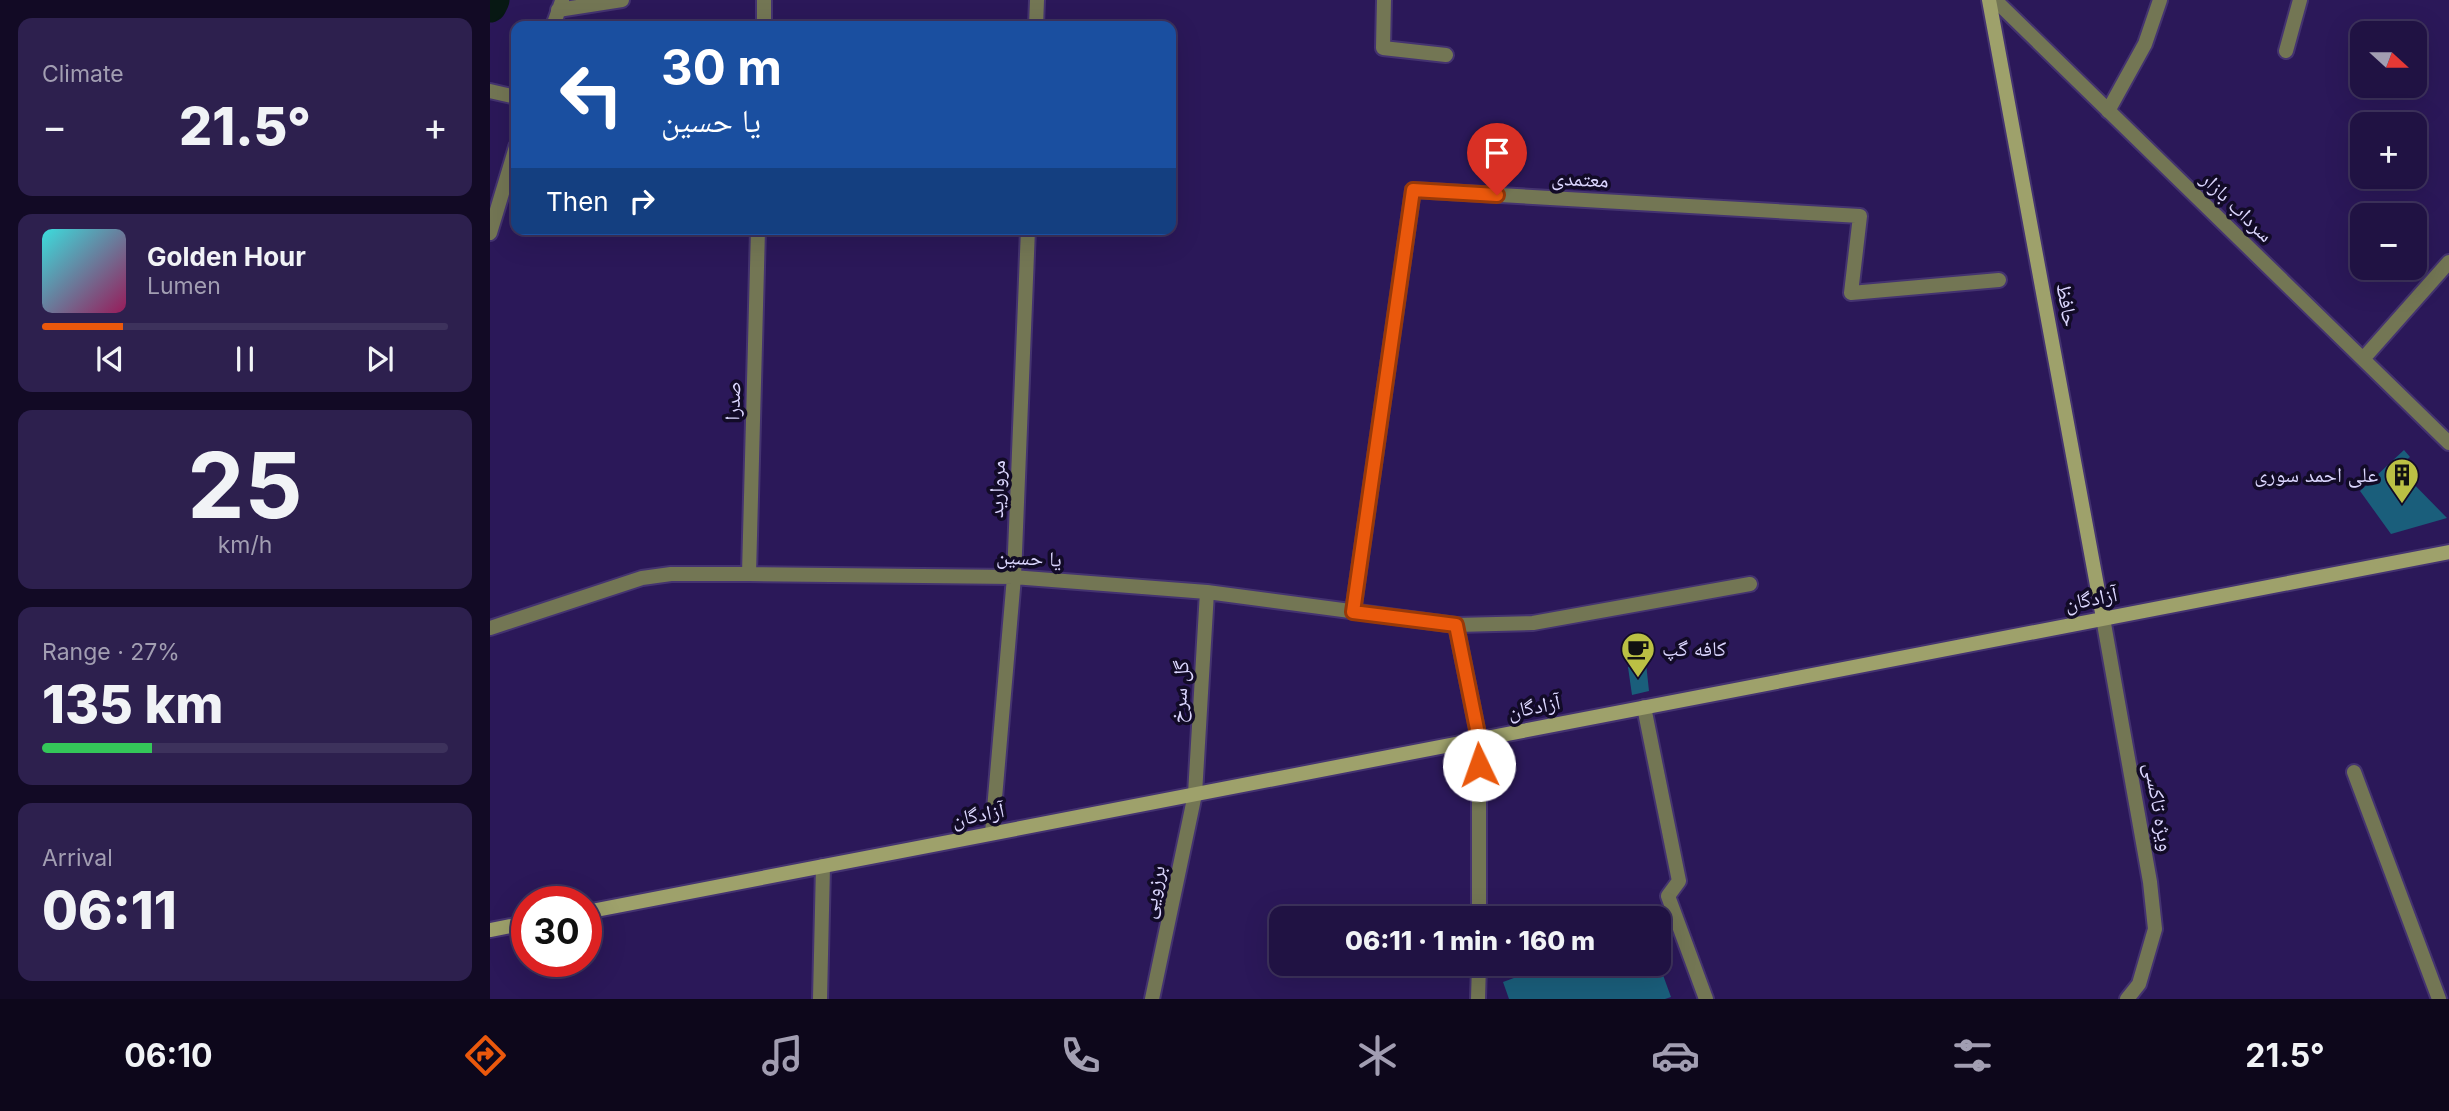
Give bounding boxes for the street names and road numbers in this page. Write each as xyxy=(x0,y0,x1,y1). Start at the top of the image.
street label: معتمدی xyxy=(1551,165,1609,192)
street label: سرداب بازار xyxy=(2195,166,2279,247)
street label: حافظ xyxy=(2051,281,2084,329)
street label: صدرا xyxy=(719,381,746,421)
street label: مروارید xyxy=(983,459,1010,518)
street label: یا حسین xyxy=(996,543,1062,573)
street label: آزادگان xyxy=(2062,581,2120,616)
street label: گل سرخ xyxy=(1165,660,1195,724)
street label: آزادگان xyxy=(1505,689,1563,724)
street label: ویژه تاکسی xyxy=(2138,761,2180,853)
street label: آزادگان xyxy=(949,797,1007,832)
street label: برزویی xyxy=(1135,863,1171,921)

